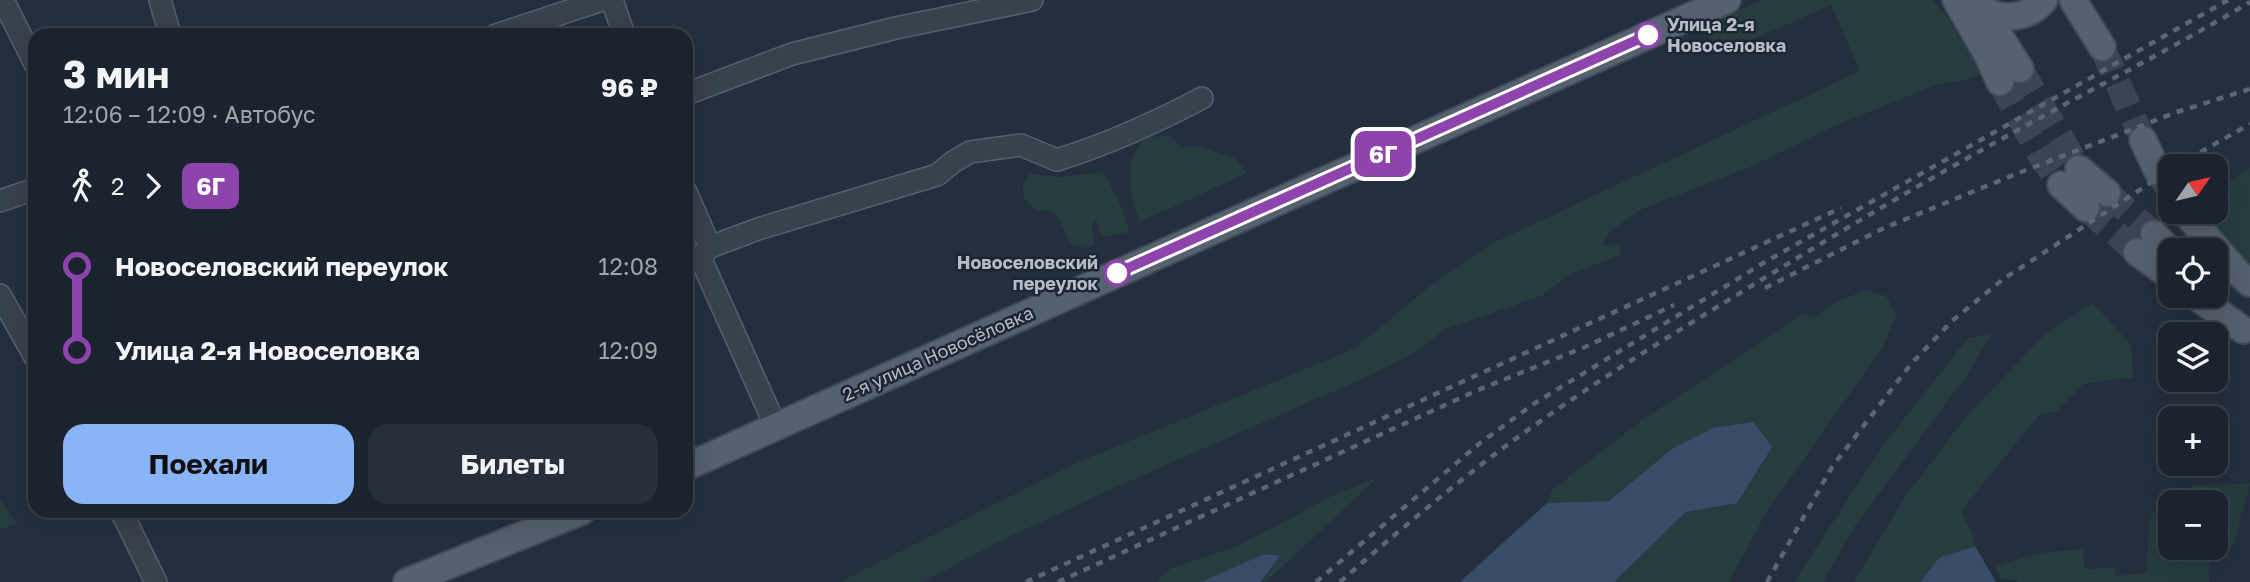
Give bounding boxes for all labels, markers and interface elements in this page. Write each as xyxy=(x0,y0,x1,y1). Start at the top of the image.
place label: Улица 2-я Новоселовка xyxy=(1667,13,1786,56)
marker: Улица 2-я Новоселовка xyxy=(1635,22,1661,48)
text: 3 мин xyxy=(63,51,169,96)
text: 96 ₽ xyxy=(601,72,658,103)
text: 12:06 – 12:09 · Автобус xyxy=(63,100,315,128)
line badge: 6Г xyxy=(1352,131,1414,177)
text: 6Г xyxy=(1369,139,1397,168)
north arrow xyxy=(2158,154,2228,224)
map controls xyxy=(2158,154,2228,560)
icon: walk xyxy=(63,167,101,205)
icon: forward xyxy=(134,167,172,205)
text: 6Г xyxy=(196,171,225,200)
text: 2 xyxy=(111,172,124,200)
button: locate xyxy=(2158,238,2228,308)
text: Новоселовский переулок xyxy=(115,251,449,282)
place label: Новоселовский переулок xyxy=(957,251,1099,294)
text: 12:08 xyxy=(598,252,658,280)
marker: Новоселовский переулок xyxy=(1104,260,1130,286)
street label: 2-я улица Новосёловка xyxy=(839,301,1036,405)
button: layers xyxy=(2158,322,2228,392)
text: Улица 2-я Новоселовка xyxy=(115,335,420,366)
text: 12:09 xyxy=(598,336,658,364)
button: + xyxy=(2158,406,2228,476)
button: Поехали xyxy=(63,424,354,504)
button: Билеты xyxy=(368,424,658,504)
button: − xyxy=(2158,490,2228,560)

